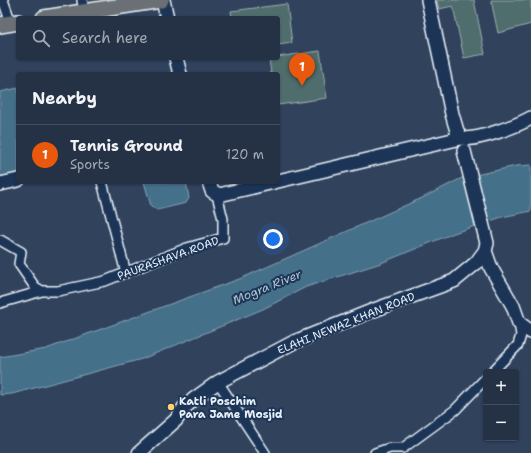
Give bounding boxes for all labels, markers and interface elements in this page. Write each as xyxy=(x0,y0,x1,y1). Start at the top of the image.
search box xyxy=(16,16,280,60)
icon: search xyxy=(30,27,52,49)
text: Search here xyxy=(62,28,148,48)
pin: 1 xyxy=(289,53,315,86)
text: Nearby xyxy=(32,87,97,109)
text: Tennis Ground xyxy=(70,136,183,156)
text: 1 xyxy=(42,146,48,163)
text: 120 m xyxy=(226,146,264,163)
text: Sports xyxy=(70,156,110,173)
your location xyxy=(263,229,283,249)
street label: PAURASHAVA ROAD xyxy=(115,233,221,284)
water label: Mogra River xyxy=(230,266,304,308)
street label: ELAHI NEWAZ KHAN ROAD xyxy=(275,289,417,358)
map controls xyxy=(483,369,519,441)
button: + xyxy=(483,369,519,405)
place label: Katli Poschim Para Jame Mosjid xyxy=(179,394,283,422)
marker: Katli Poschim Para Jame Mosjid xyxy=(166,402,176,412)
button: − xyxy=(483,405,519,441)

